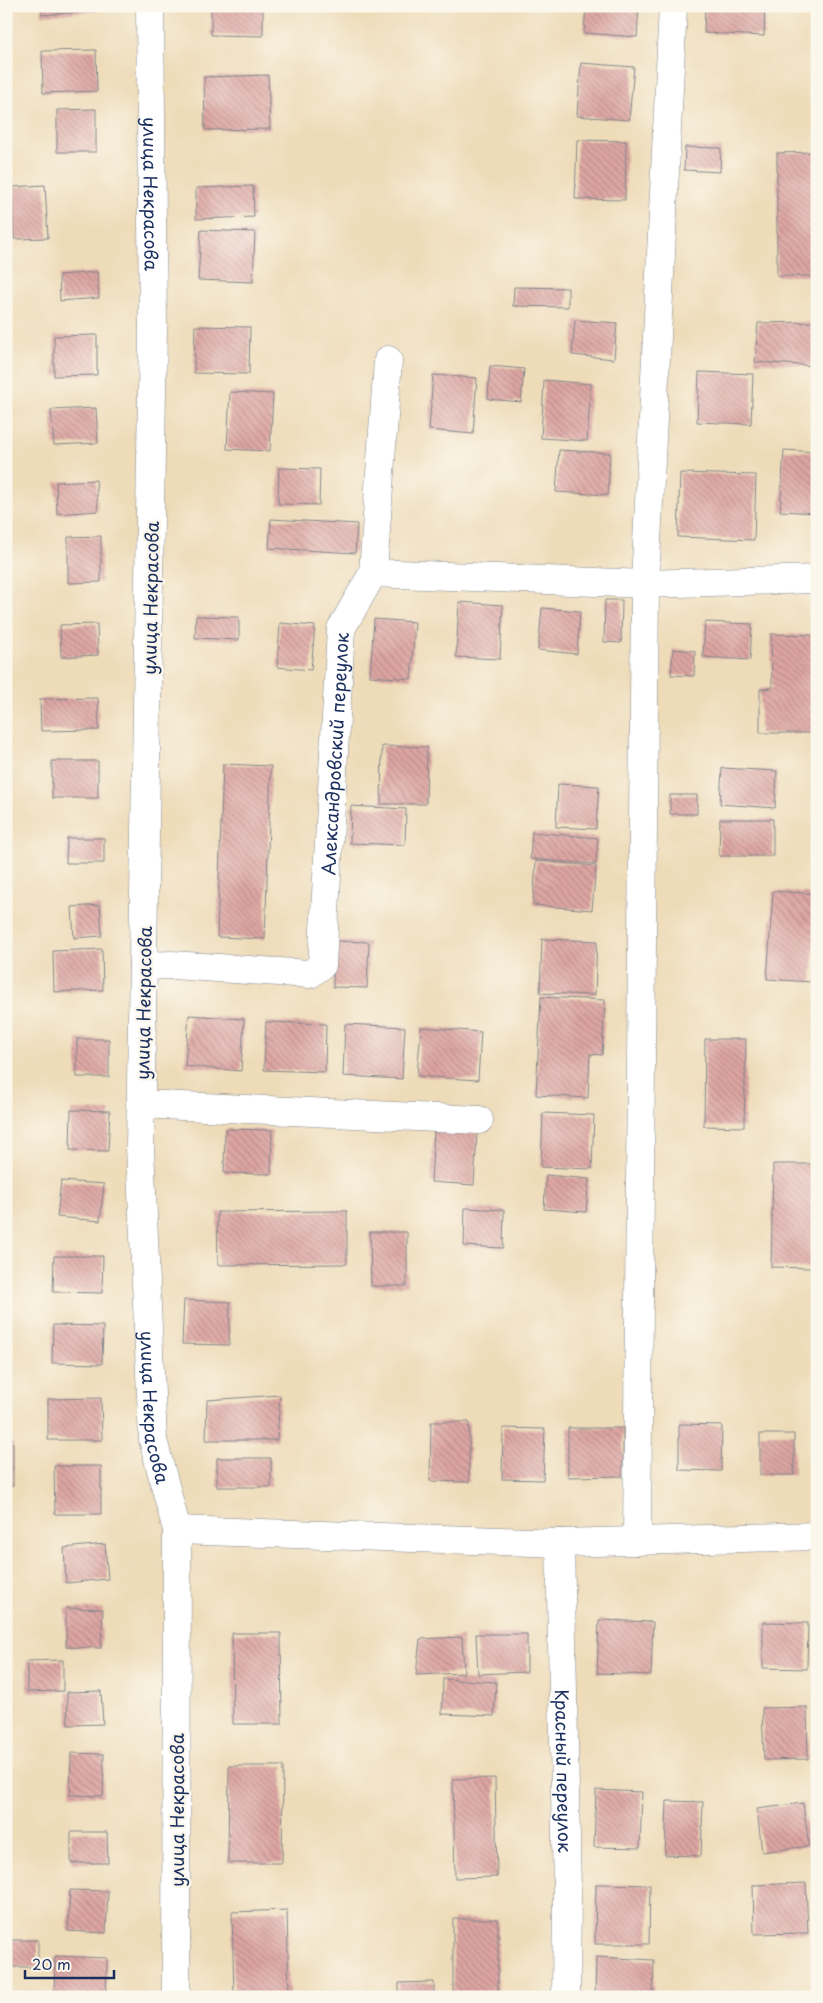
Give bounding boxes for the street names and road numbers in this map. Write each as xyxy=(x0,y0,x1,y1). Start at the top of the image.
street label: улица Некрасова xyxy=(138,117,166,272)
street label: улица Некрасова xyxy=(135,520,165,675)
street label: Александровский переулок xyxy=(314,631,354,876)
street label: улица Некрасова xyxy=(128,925,158,1080)
street label: улица Некрасова xyxy=(135,1330,178,1487)
street label: Красный переулок xyxy=(549,1689,580,1853)
street label: улица Некрасова xyxy=(163,1732,190,1887)

